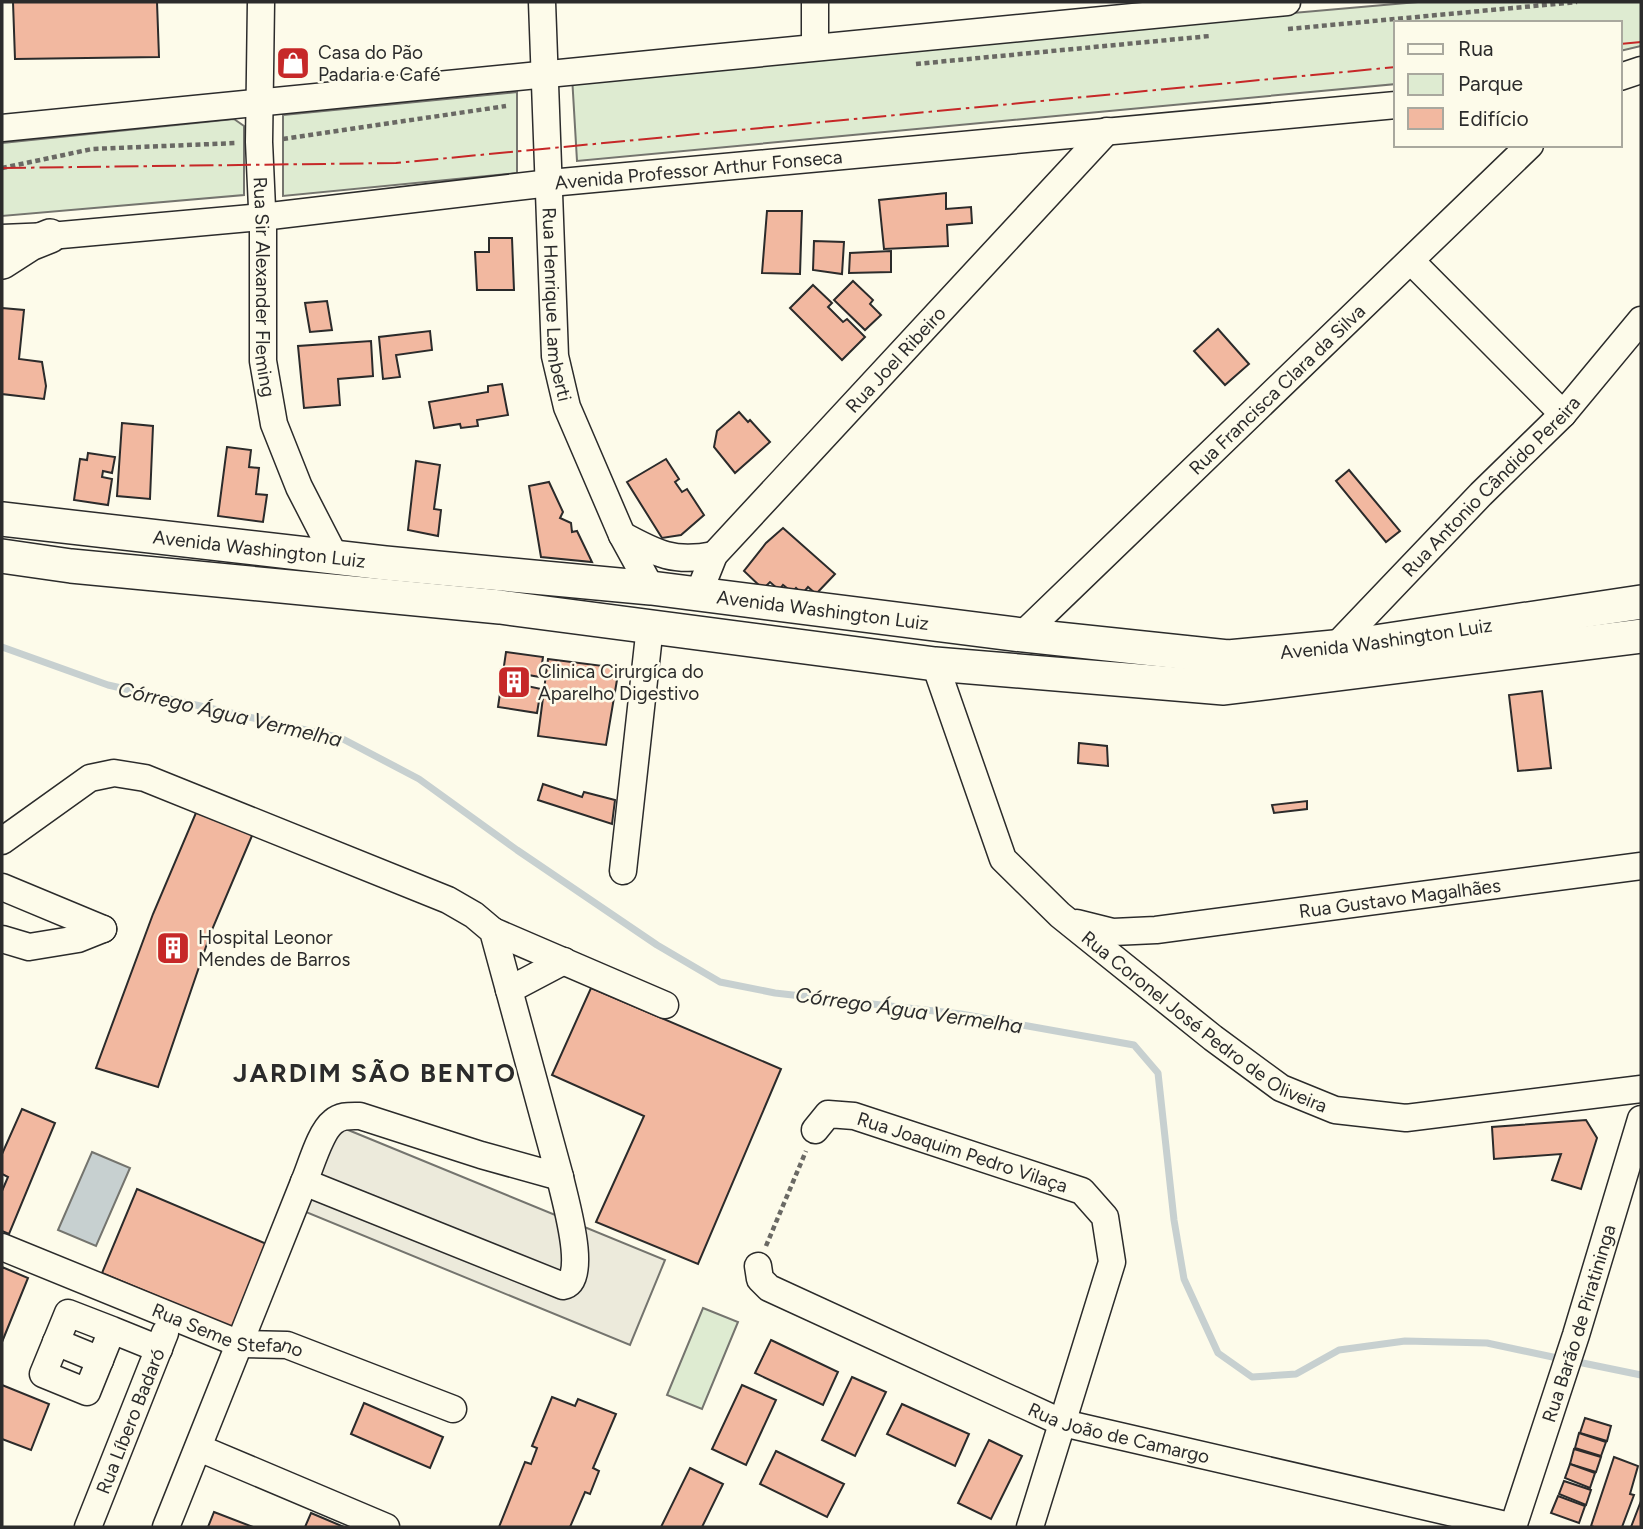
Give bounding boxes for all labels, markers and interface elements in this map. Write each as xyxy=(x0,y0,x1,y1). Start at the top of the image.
legend xyxy=(1394,21,1622,147)
text: Rua xyxy=(1458,36,1494,61)
place label: Casa do Pão Padaria e Café xyxy=(318,41,440,86)
shop icon: Casa do Pão Padaria e Café xyxy=(274,44,312,82)
text: Parque xyxy=(1458,71,1523,96)
text: Edifício xyxy=(1458,106,1529,131)
street label: Avenida Professor Arthur Fonseca xyxy=(554,145,843,194)
street label: Rua Sir Alexander Fleming xyxy=(249,176,281,399)
street label: Rua Henrique Lamberti xyxy=(538,207,577,404)
street label: Rua Francisca Clara da Silva xyxy=(1184,299,1370,479)
street label: Rua Joel Ribeiro xyxy=(841,301,950,417)
street label: Rua Antonio Cândido Pereira xyxy=(1397,391,1585,581)
street label: Avenida Washington Luiz xyxy=(152,525,367,572)
street label: Avenida Washington Luiz xyxy=(715,585,930,635)
street label: Avenida Washington Luiz xyxy=(1279,613,1494,664)
place label: Clinica Cirurgíca do Aparelho Digestivo xyxy=(538,660,704,705)
building icon: Clinica Cirurgíca do Aparelho Digestivo xyxy=(495,663,533,701)
water label: Córrego Água Vermelha xyxy=(116,676,344,752)
street label: Rua Gustavo Magalhães xyxy=(1297,873,1502,923)
place label: Hospital Leonor Mendes de Barros xyxy=(198,926,350,971)
street label: Rua Coronel José Pedro de Oliveira xyxy=(1077,926,1331,1117)
building icon: Hospital Leonor Mendes de Barros xyxy=(154,929,192,967)
water label: Córrego Água Vermelha xyxy=(794,982,1024,1038)
district label: JARDIM SÃO BENTO xyxy=(233,1057,517,1089)
street label: Rua Joaquim Pedro Vilaça xyxy=(854,1106,1071,1197)
street label: Rua Barão de Piratininga xyxy=(1537,1222,1620,1425)
street label: Rua Seme Stefano xyxy=(149,1298,307,1362)
street label: Rua Líbero Badaró xyxy=(91,1345,169,1497)
street label: Rua João de Camargo xyxy=(1025,1397,1212,1468)

